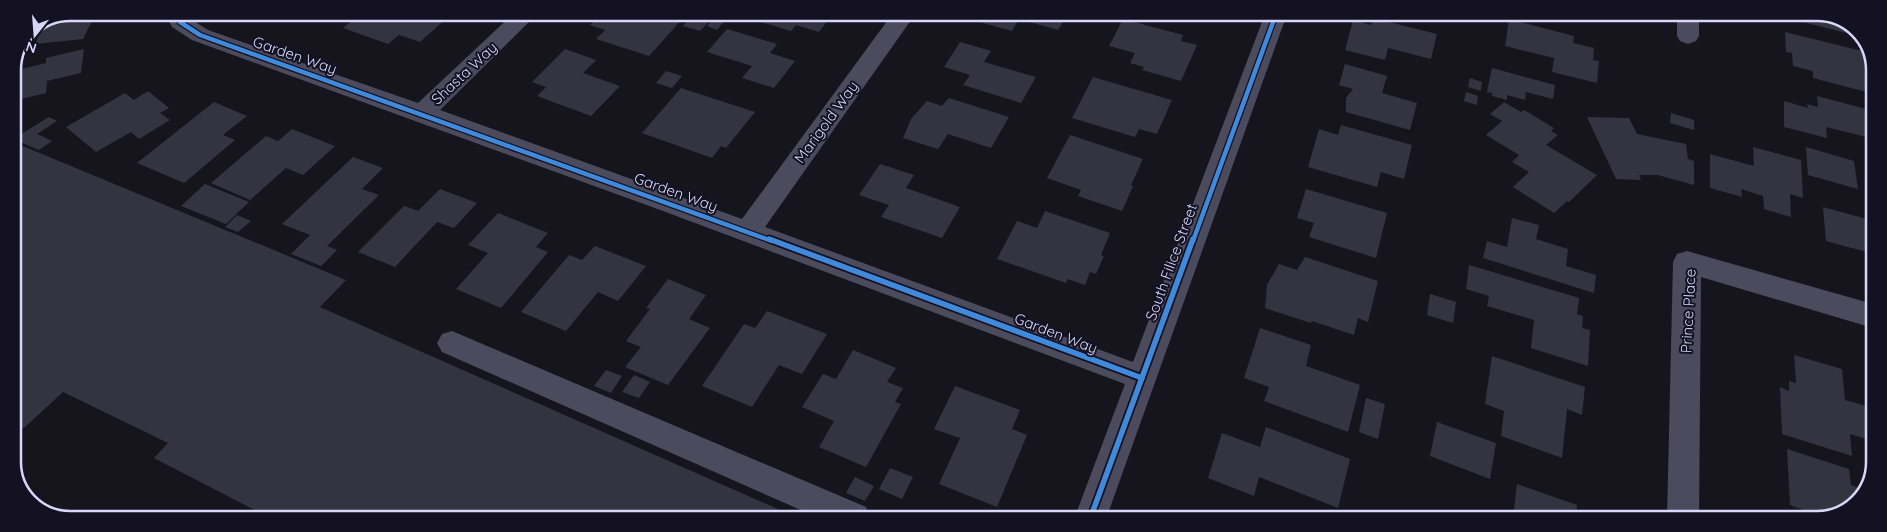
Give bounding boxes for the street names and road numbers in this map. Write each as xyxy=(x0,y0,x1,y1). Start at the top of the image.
street label: Garden Way xyxy=(251,32,339,78)
street label: Shasta Way xyxy=(427,38,501,108)
street label: Marigold Way xyxy=(790,77,862,167)
street label: Garden Way xyxy=(632,168,720,216)
street label: South Filice Street xyxy=(1141,201,1201,323)
street label: Prince Place xyxy=(1676,268,1700,354)
street label: Garden Way xyxy=(1012,308,1100,358)

